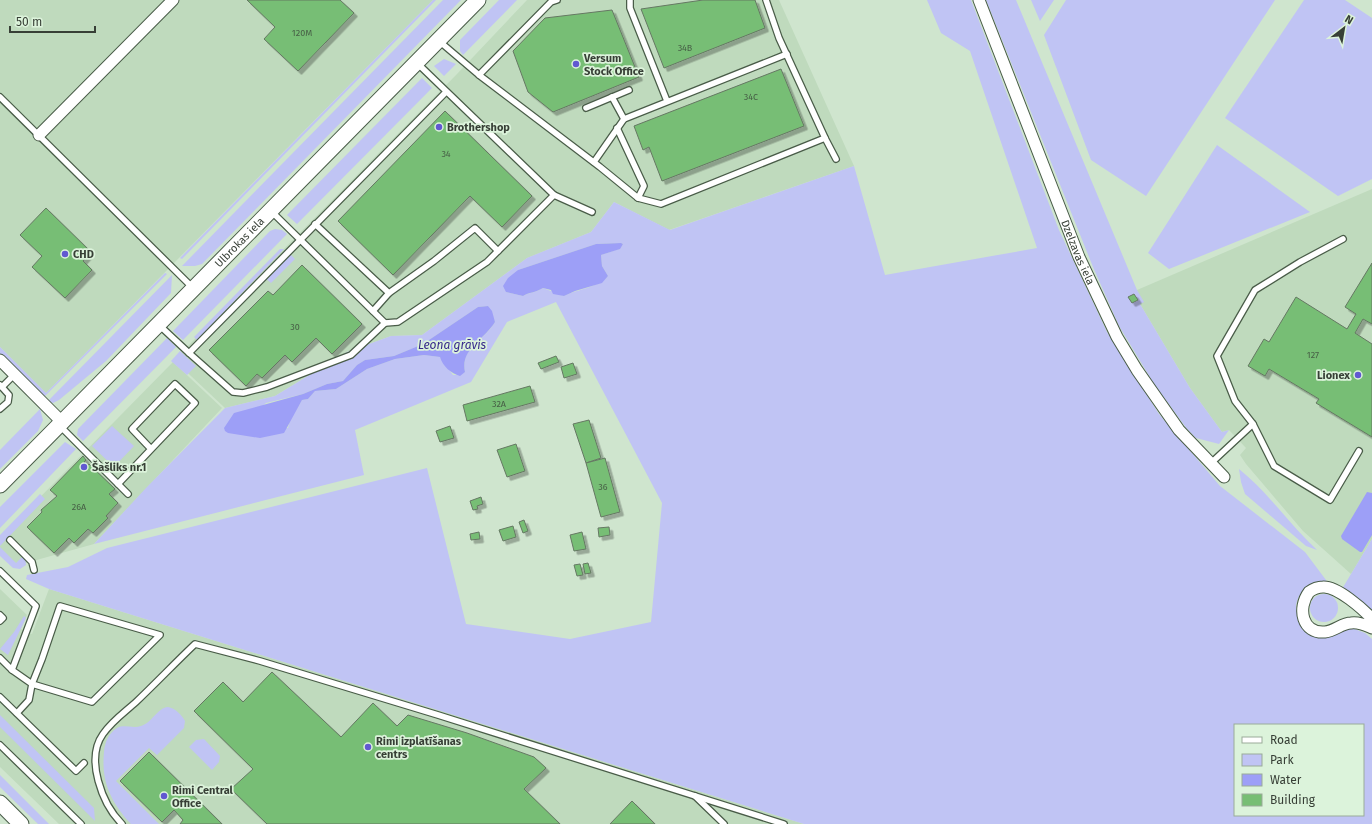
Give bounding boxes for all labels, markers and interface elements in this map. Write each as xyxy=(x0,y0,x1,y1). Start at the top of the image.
scale bar xyxy=(10,8,95,34)
north arrow xyxy=(1324,8,1364,48)
text: N xyxy=(1342,12,1355,27)
text: 50 m xyxy=(16,15,42,29)
house number: 120M xyxy=(292,28,312,38)
house number: 34B xyxy=(678,43,693,53)
place label: Versum Stock Office xyxy=(583,52,644,78)
marker: Versum Stock Office xyxy=(571,59,581,69)
house number: 34C xyxy=(744,92,758,102)
place label: Brothershop xyxy=(447,121,510,134)
marker: Brothershop xyxy=(434,122,444,132)
house number: 34 xyxy=(441,149,451,159)
street label: Ulbrokas iela xyxy=(212,215,267,270)
street label: Dzelzavas iela xyxy=(1058,218,1097,287)
place label: CHD xyxy=(73,248,94,261)
marker: CHD xyxy=(60,249,70,259)
house number: 30 xyxy=(290,322,300,332)
water label: Leona grāvis xyxy=(418,338,487,352)
house number: 127 xyxy=(1307,350,1319,360)
place label: Lionex xyxy=(1317,369,1350,382)
marker: Lionex xyxy=(1353,370,1363,380)
house number: 32A xyxy=(492,399,507,409)
place label: Šašliks nr.1 xyxy=(92,460,146,474)
marker: Šašliks nr.1 xyxy=(79,462,89,472)
house number: 36 xyxy=(598,482,608,492)
house number: 26A xyxy=(72,502,87,512)
legend xyxy=(1234,724,1364,816)
text: Road xyxy=(1270,733,1298,747)
place label: Rimi izplatīšanas centrs xyxy=(376,735,462,761)
marker: Rimi izplatīšanas centrs xyxy=(363,742,373,752)
text: Park xyxy=(1270,753,1294,767)
text: Water xyxy=(1270,773,1302,787)
place label: Rimi Central Office xyxy=(172,784,234,810)
marker: Rimi Central Office xyxy=(159,791,169,801)
text: Building xyxy=(1270,793,1316,807)

